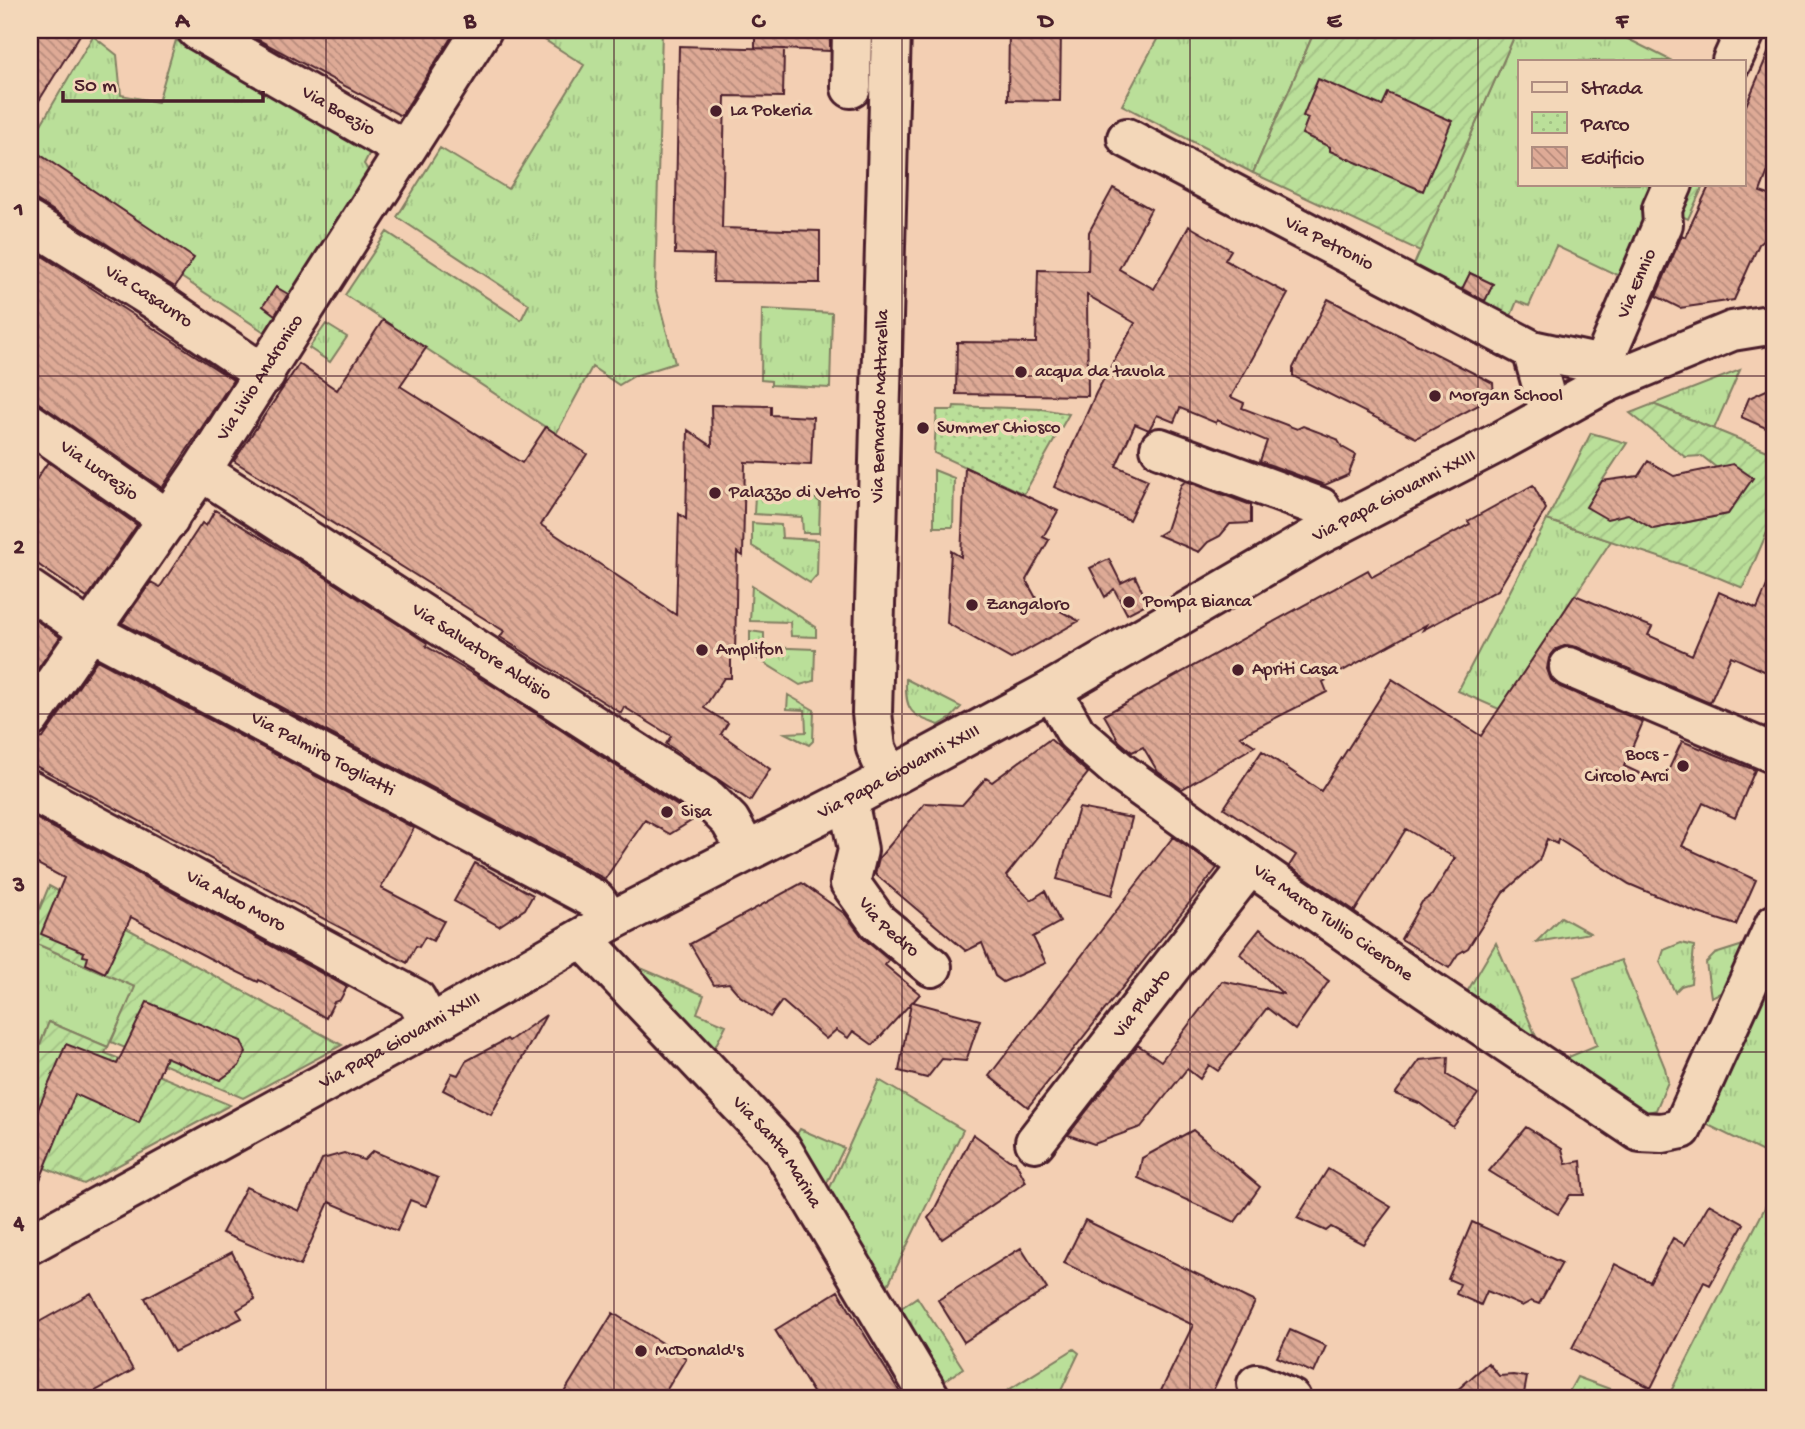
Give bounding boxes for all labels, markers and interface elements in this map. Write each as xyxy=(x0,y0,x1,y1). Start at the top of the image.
text: A xyxy=(174,9,190,36)
text: B xyxy=(463,9,477,36)
text: C xyxy=(752,9,767,36)
text: D xyxy=(1037,9,1055,36)
text: E xyxy=(1327,9,1343,36)
text: F xyxy=(1615,9,1630,36)
scale bar xyxy=(63,60,262,104)
legend xyxy=(1518,60,1745,186)
text: 50 m xyxy=(74,75,117,100)
text: Strada xyxy=(1581,78,1644,103)
street label: Via Boezio xyxy=(296,81,379,142)
place label: La Pokeria xyxy=(730,100,813,123)
marker: La Pokeria xyxy=(708,103,724,119)
text: Parco xyxy=(1580,114,1630,139)
text: Edificio xyxy=(1581,148,1645,173)
text: 1 xyxy=(13,197,24,224)
street label: Via Petronio xyxy=(1280,210,1378,277)
street label: Via Ennio xyxy=(1612,245,1662,323)
street label: Via Casaurro xyxy=(99,259,197,334)
street label: Via Bernardo Mattarella xyxy=(866,308,895,504)
street label: Via Livio Andronico xyxy=(211,310,309,446)
place label: acqua da tavola xyxy=(1035,361,1166,384)
marker: acqua da tavola xyxy=(1013,364,1029,380)
place label: Morgan School xyxy=(1449,385,1563,408)
marker: Morgan School xyxy=(1427,388,1443,404)
place label: Summer Chiosco xyxy=(937,417,1061,440)
marker: Summer Chiosco xyxy=(915,420,931,436)
street label: Via Lucrezio xyxy=(54,435,143,507)
street label: Via Papa Giovanni XXIII xyxy=(1308,444,1480,548)
place label: Palazzo di Vetro xyxy=(728,482,860,505)
marker: Palazzo di Vetro xyxy=(707,485,723,501)
text: 2 xyxy=(13,535,25,562)
place label: Pompa Bianca xyxy=(1142,591,1253,614)
place label: Zangaloro xyxy=(986,594,1070,617)
marker: Pompa Bianca xyxy=(1121,594,1137,610)
marker: Zangaloro xyxy=(964,597,980,613)
street label: Via Salvatore Aldisio xyxy=(406,598,556,706)
place label: Amplifon xyxy=(716,639,783,662)
marker: Amplifon xyxy=(694,642,710,658)
place label: Apriti Casa xyxy=(1252,659,1340,682)
marker: Apriti Casa xyxy=(1230,662,1246,678)
street label: Via Palmiro Togliatti xyxy=(245,706,399,802)
street label: Via Papa Giovanni XXIII xyxy=(813,719,984,825)
place label: Bocs - Circolo Arci xyxy=(1584,744,1669,789)
marker: Bocs - Circolo Arci xyxy=(1675,758,1691,774)
place label: Sisa xyxy=(681,801,713,824)
marker: Sisa xyxy=(659,804,675,820)
street label: Via Marco Tullio Cicerone xyxy=(1247,858,1418,987)
street label: Via Aldo Moro xyxy=(181,865,290,938)
text: 3 xyxy=(12,873,25,900)
street label: Via Pedro xyxy=(852,892,924,963)
street label: Via Plauto xyxy=(1108,964,1176,1044)
street label: Via Papa Giovanni XXIII xyxy=(314,987,485,1095)
street label: Via Santa Marina xyxy=(726,1091,827,1214)
text: 4 xyxy=(13,1211,25,1238)
place label: McDonald's xyxy=(655,1340,745,1363)
marker: McDonald's xyxy=(633,1343,649,1359)

